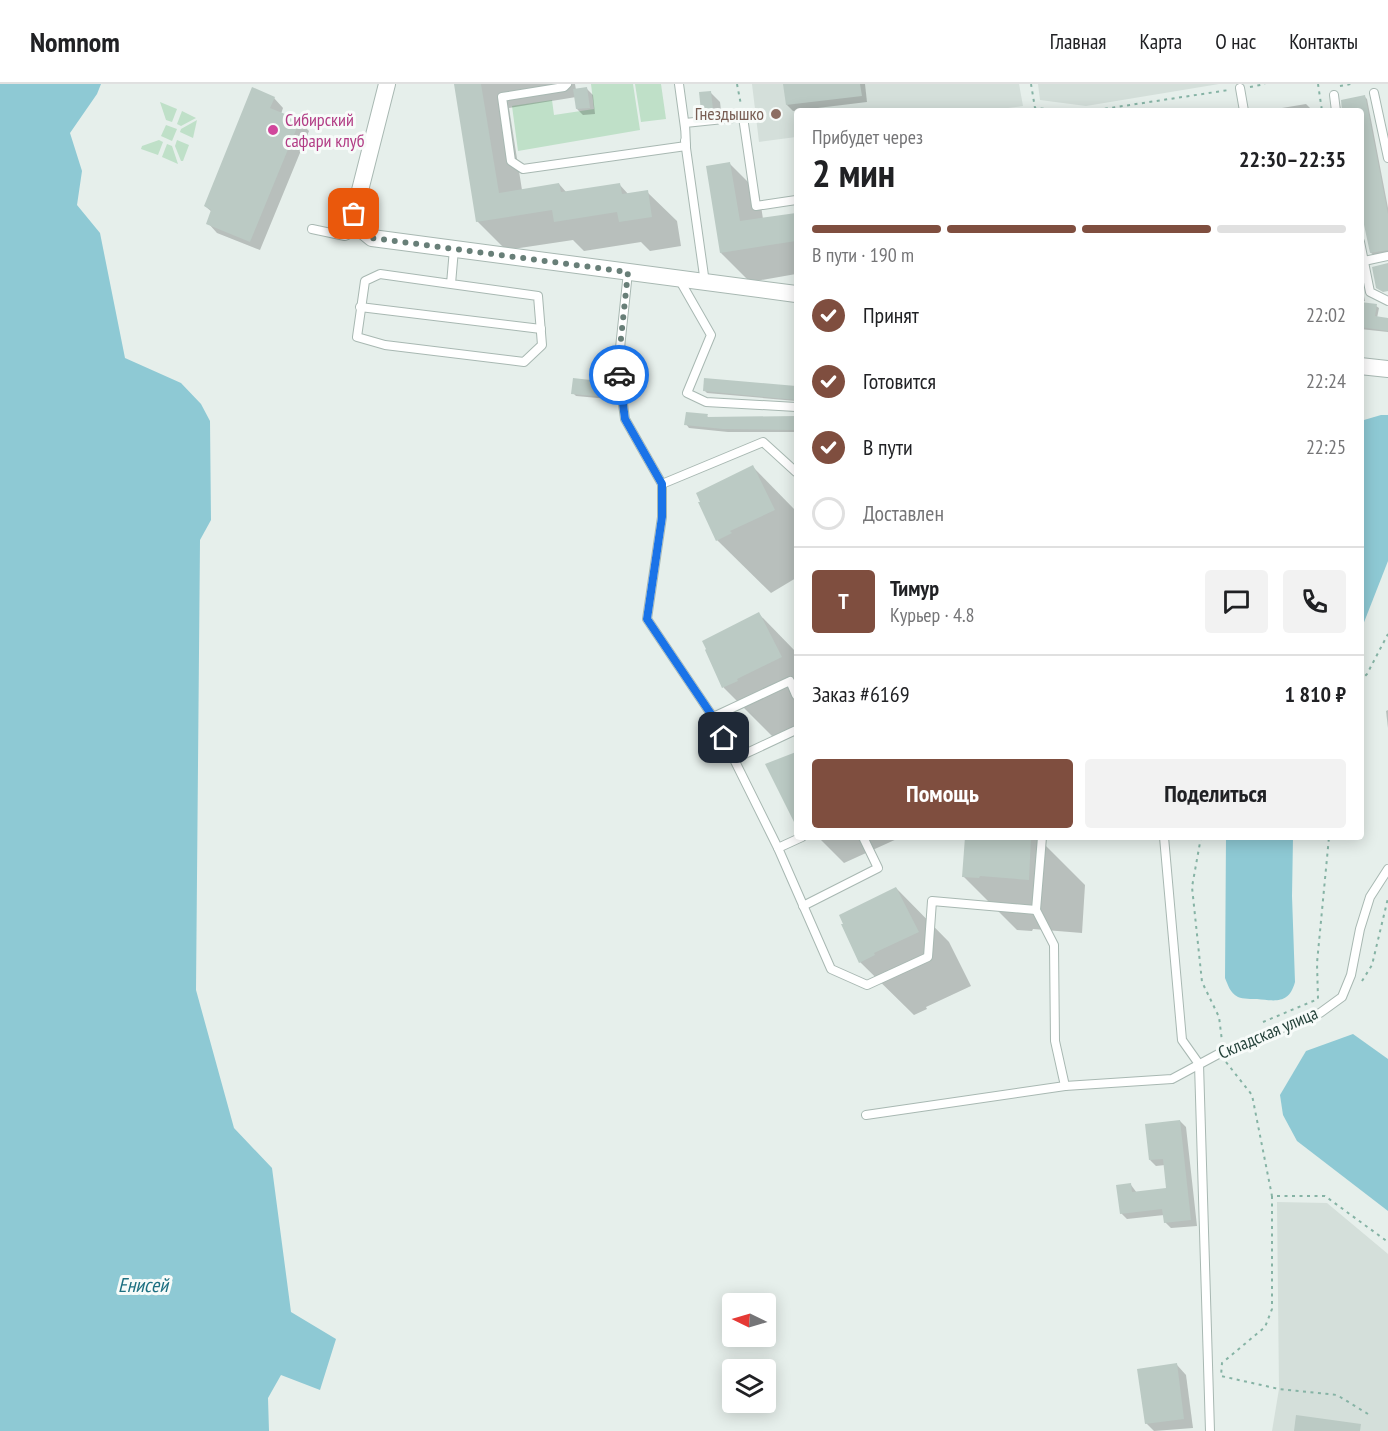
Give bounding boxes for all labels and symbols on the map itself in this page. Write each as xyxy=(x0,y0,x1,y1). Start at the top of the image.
place label: Гнездышко xyxy=(695,102,764,125)
marker: Гнездышко xyxy=(769,107,783,121)
place label: Сибирский сафари клуб xyxy=(285,108,365,152)
marker: Сибирский сафари клуб xyxy=(266,123,280,137)
pin xyxy=(328,188,379,239)
courier xyxy=(589,345,649,405)
pin xyxy=(698,712,749,763)
street label: Складская улица xyxy=(1214,1001,1321,1064)
water label: Енисей xyxy=(118,1272,170,1298)
north arrow xyxy=(722,1293,776,1347)

